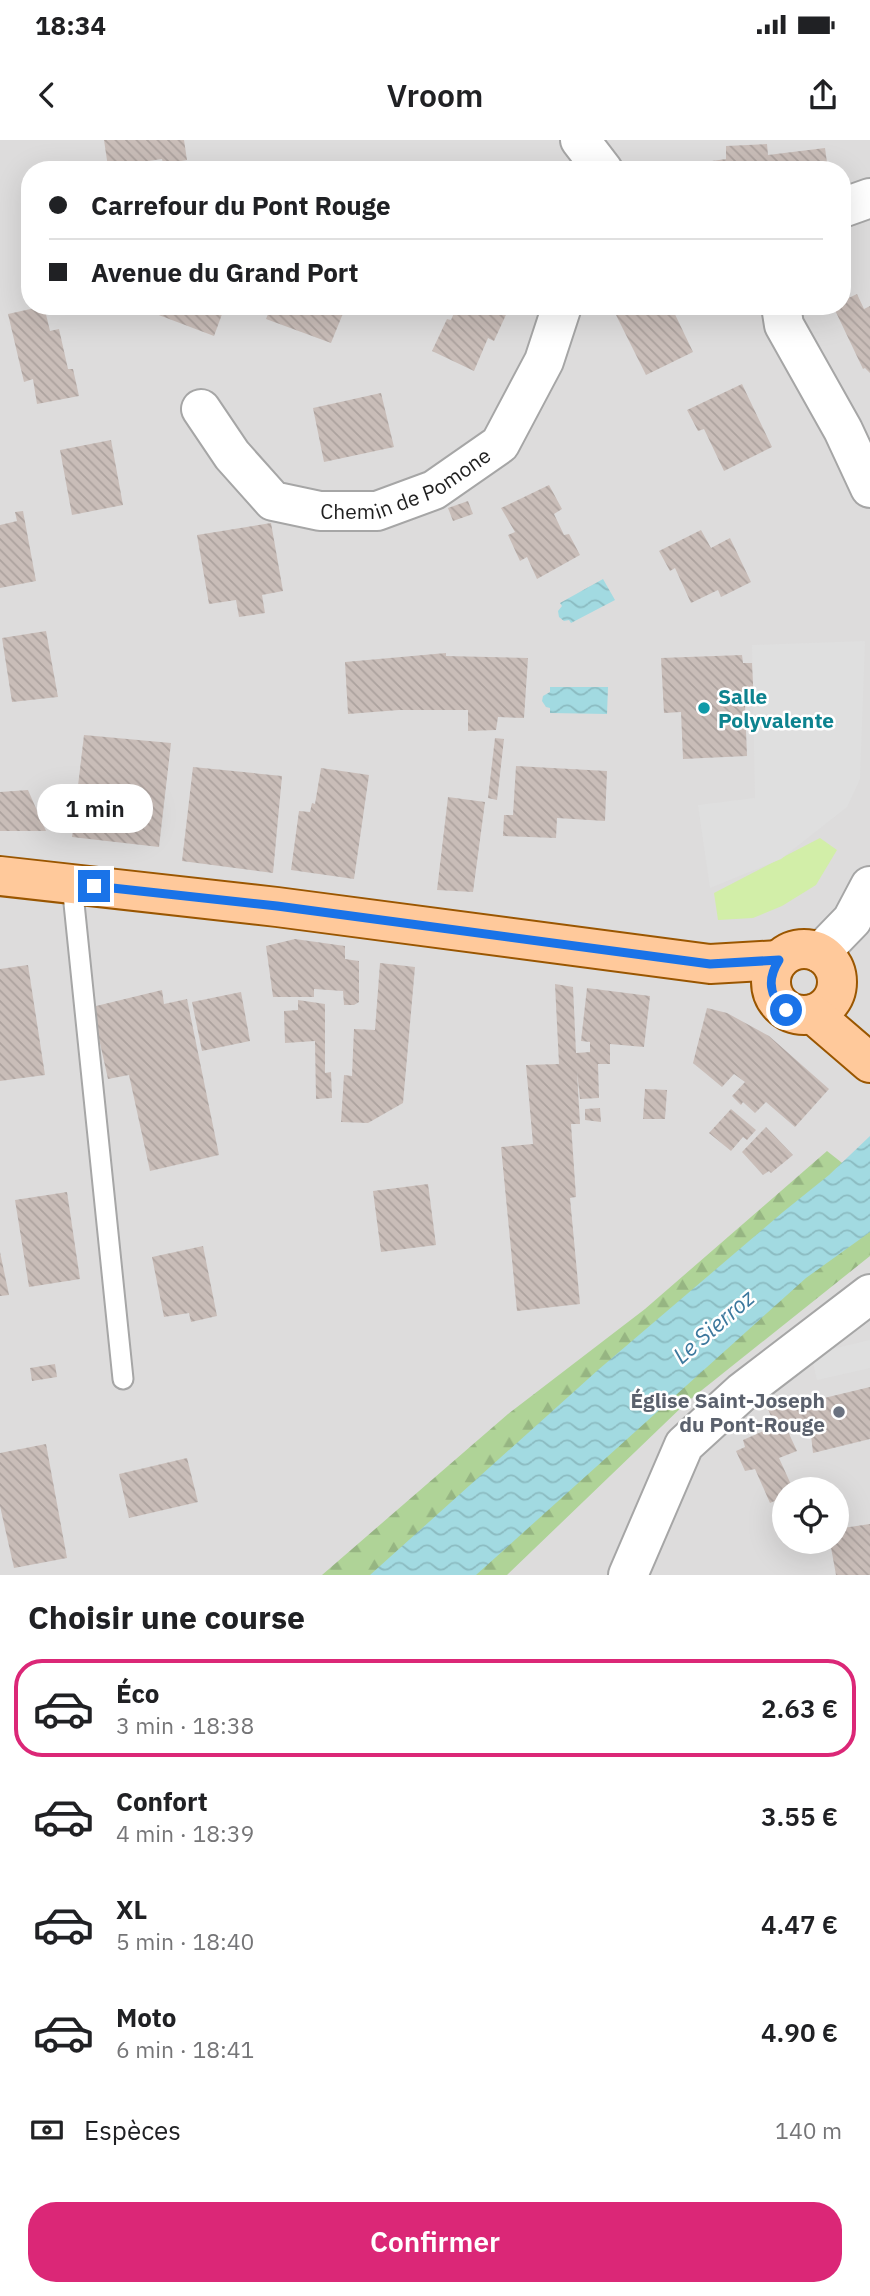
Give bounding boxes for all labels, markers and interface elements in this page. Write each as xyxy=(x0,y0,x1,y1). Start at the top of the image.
text: 18:34 xyxy=(35,8,106,42)
text: Vroom xyxy=(387,74,483,116)
icon: back xyxy=(28,76,66,114)
icon: share xyxy=(804,76,842,114)
text: Carrefour du Pont Rouge xyxy=(91,188,391,222)
text: Avenue du Grand Port xyxy=(91,255,358,289)
street label: Chemin de Pomone xyxy=(320,441,496,525)
place label: Salle Polyvalente xyxy=(718,682,834,734)
marker: Salle Polyvalente xyxy=(696,700,712,716)
callout: 1 min xyxy=(36,784,152,834)
text: 1 min xyxy=(65,793,125,823)
route end xyxy=(78,870,110,902)
route start xyxy=(770,994,802,1026)
water label: Le Sierroz xyxy=(666,1282,761,1370)
place label: Église Saint-Joseph du Pont-Rouge xyxy=(630,1386,825,1438)
marker: Église Saint-Joseph du Pont-Rouge xyxy=(831,1404,847,1420)
map controls xyxy=(772,1477,849,1554)
button: locate xyxy=(772,1477,849,1554)
text: Choisir une course xyxy=(28,1596,305,1638)
text: Éco xyxy=(116,1676,160,1710)
icon: car xyxy=(32,1677,95,1740)
text: 2.63 € xyxy=(761,1691,838,1725)
text: 3 min · 18:38 xyxy=(116,1710,254,1740)
text: Confort xyxy=(116,1784,208,1818)
icon: car xyxy=(32,1785,95,1848)
text: 3.55 € xyxy=(761,1799,838,1833)
text: 4 min · 18:39 xyxy=(116,1818,254,1848)
text: XL xyxy=(116,1892,147,1926)
icon: car xyxy=(32,1893,95,1956)
text: 4.47 € xyxy=(761,1907,838,1941)
text: 5 min · 18:40 xyxy=(116,1926,254,1956)
text: Moto xyxy=(116,2000,176,2034)
icon: car xyxy=(32,2001,95,2064)
text: 4.90 € xyxy=(761,2015,838,2049)
text: 6 min · 18:41 xyxy=(116,2034,254,2064)
icon: cash xyxy=(28,2111,66,2149)
text: Espèces xyxy=(84,2113,181,2147)
text: 140 m xyxy=(775,2115,842,2145)
button: Confirmer xyxy=(28,2202,842,2282)

